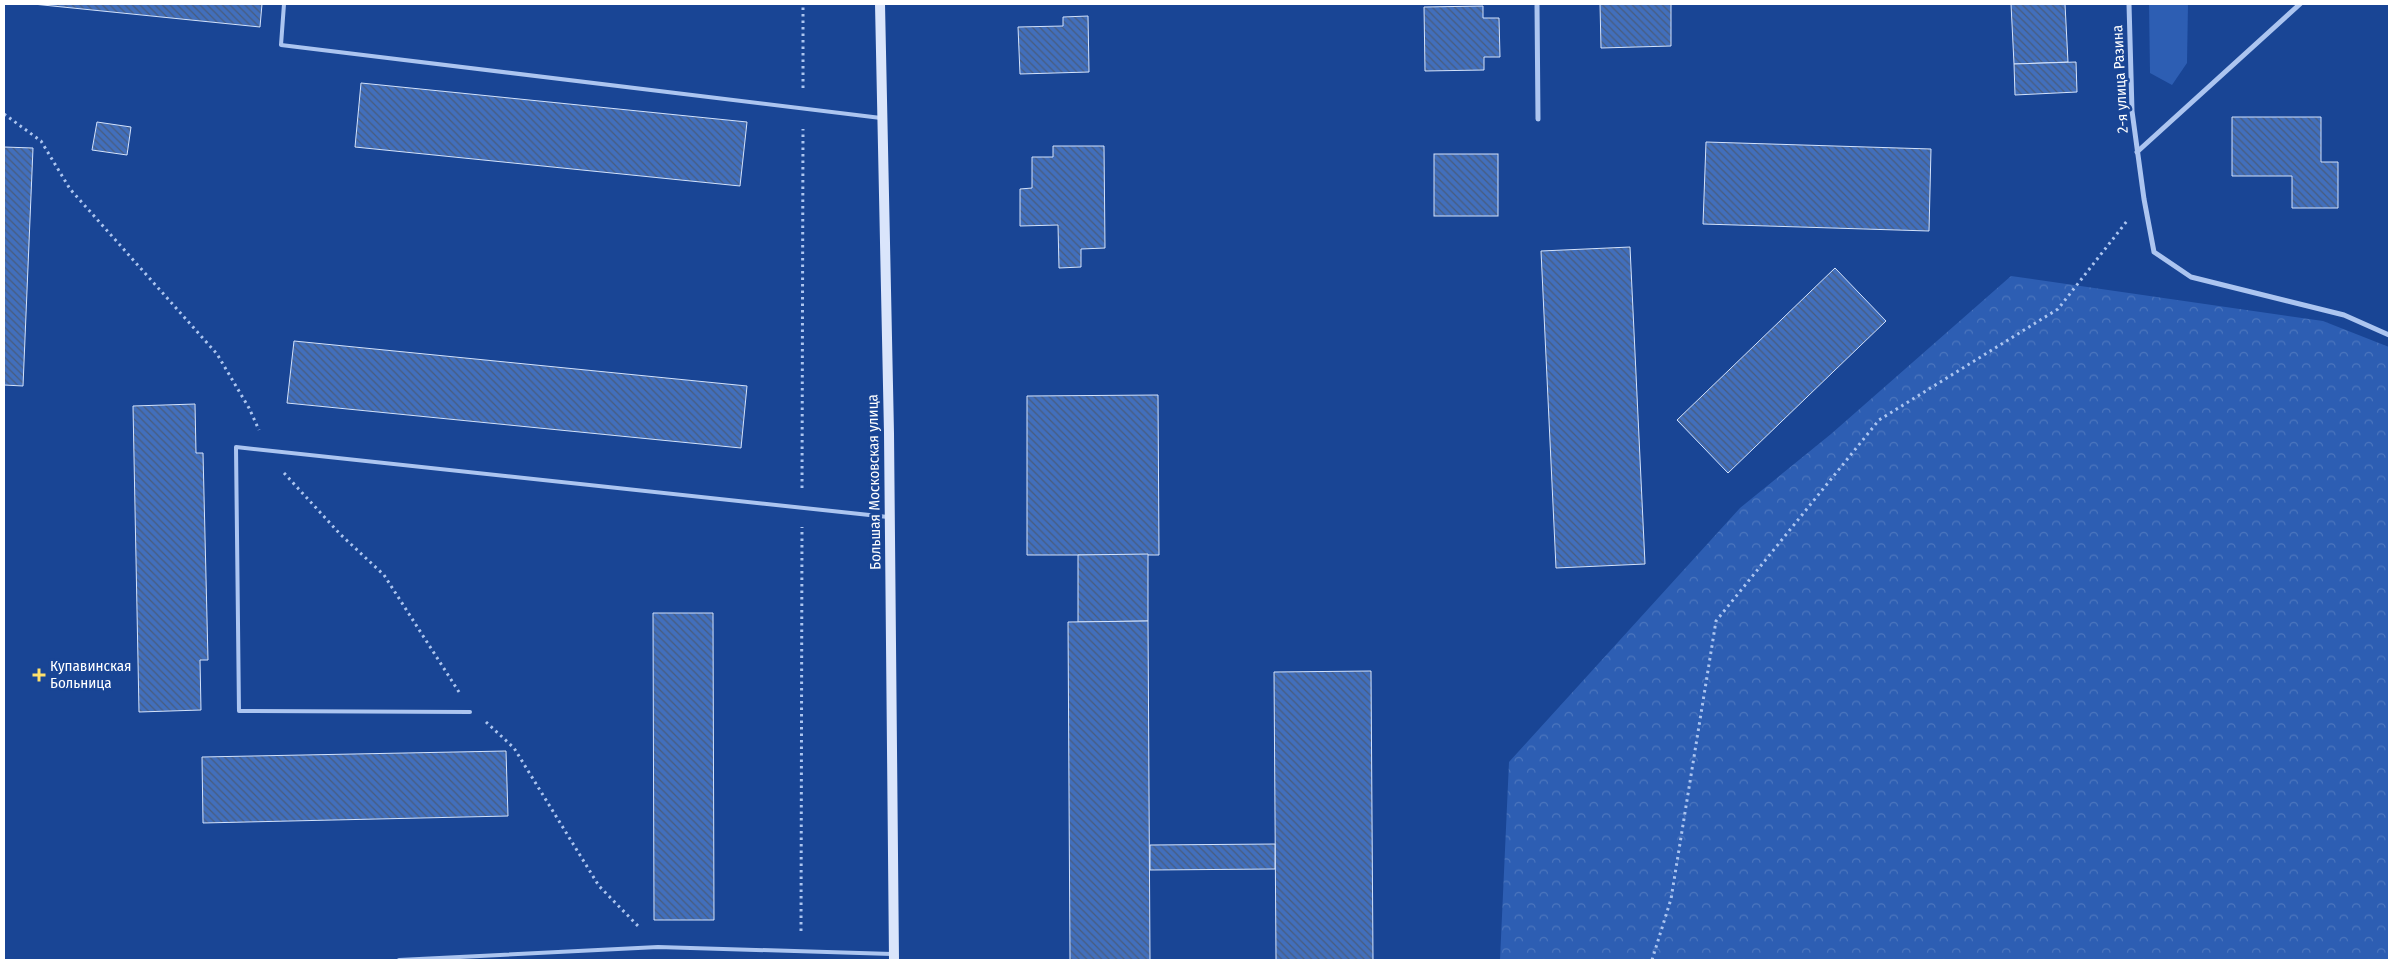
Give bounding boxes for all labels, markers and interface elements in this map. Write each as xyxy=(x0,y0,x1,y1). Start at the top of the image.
street label: 2-я улица Разина xyxy=(2108,24,2132,134)
street label: Большая Московская улица xyxy=(863,394,885,570)
place label: Купавинская Больница xyxy=(50,657,131,692)
marker: Купавинская Больница xyxy=(32,668,46,682)

